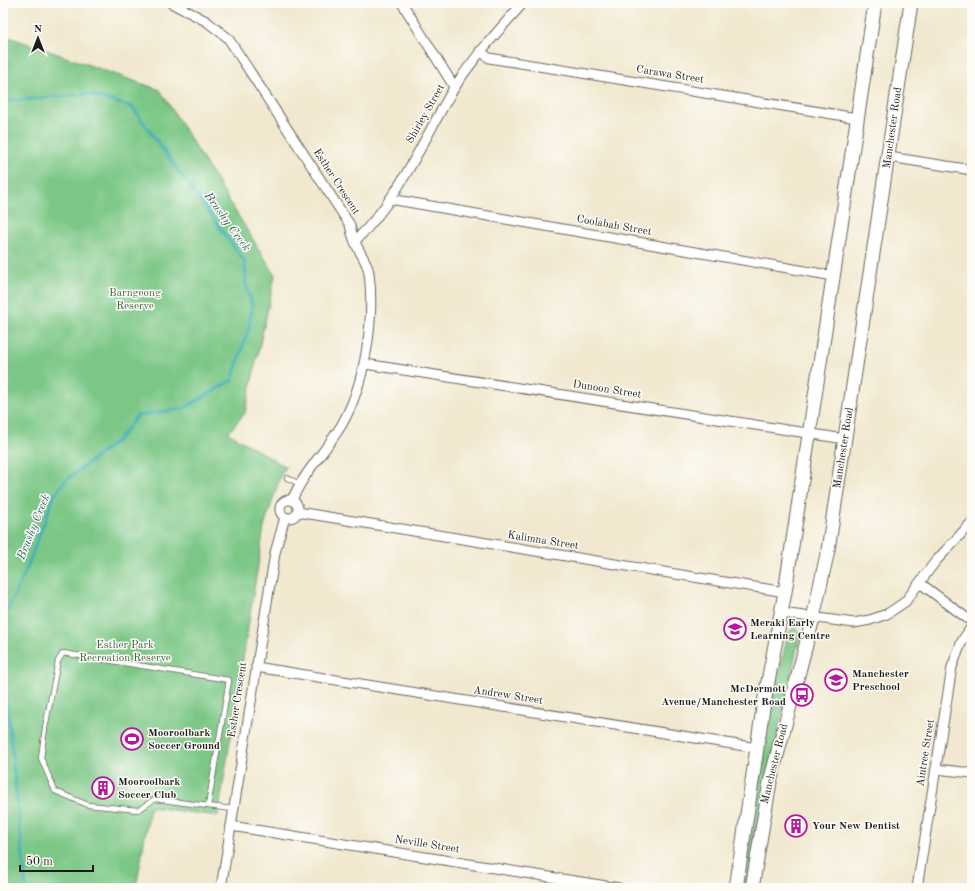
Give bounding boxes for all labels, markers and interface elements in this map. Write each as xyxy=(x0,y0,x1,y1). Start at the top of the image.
north arrow xyxy=(18,18,58,58)
text: N xyxy=(34,24,43,35)
street label: Carawa Street xyxy=(635,64,705,86)
street label: Shirley Street xyxy=(405,82,447,145)
street label: Manchester Road xyxy=(882,86,904,169)
street label: Esther Crescent xyxy=(311,147,361,217)
water label: Brushy Creek xyxy=(201,189,252,254)
street label: Coolabah Street xyxy=(576,214,653,238)
park label: Barngeong Reserve xyxy=(109,288,161,312)
street label: Dunoon Street xyxy=(572,379,642,401)
street label: Manchester Road xyxy=(832,406,856,489)
water label: Brushy Creek xyxy=(15,492,53,563)
street label: Kalimna Street xyxy=(507,530,580,552)
school or university icon: Meraki Early Learning Centre xyxy=(722,616,748,642)
place label: Meraki Early Learning Centre xyxy=(750,618,830,642)
park label: Esther Park Recreation Reserve xyxy=(79,640,171,664)
street label: Esther Crescent xyxy=(227,661,249,739)
school or university icon: Manchester Preschool xyxy=(823,667,849,693)
place label: Manchester Preschool xyxy=(852,669,909,693)
bus stop icon: McDermott Avenue/Manchester Road xyxy=(789,682,815,708)
place label: McDermott Avenue/Manchester Road xyxy=(661,684,786,708)
street label: Andrew Street xyxy=(472,685,544,707)
street label: Aintree Street xyxy=(915,718,937,787)
street label: Manchester Road xyxy=(760,723,790,805)
sports icon: Mooroolbark Soccer Ground xyxy=(119,726,145,752)
place label: Mooroolbark Soccer Ground xyxy=(148,728,220,752)
building icon: Mooroolbark Soccer Club xyxy=(90,775,116,801)
place label: Mooroolbark Soccer Club xyxy=(118,777,180,801)
building icon: Your New Dentist xyxy=(783,813,809,839)
place label: Your New Dentist xyxy=(812,821,900,832)
street label: Neville Street xyxy=(394,834,460,856)
scale bar xyxy=(20,847,93,873)
text: 50 m xyxy=(26,855,53,868)

